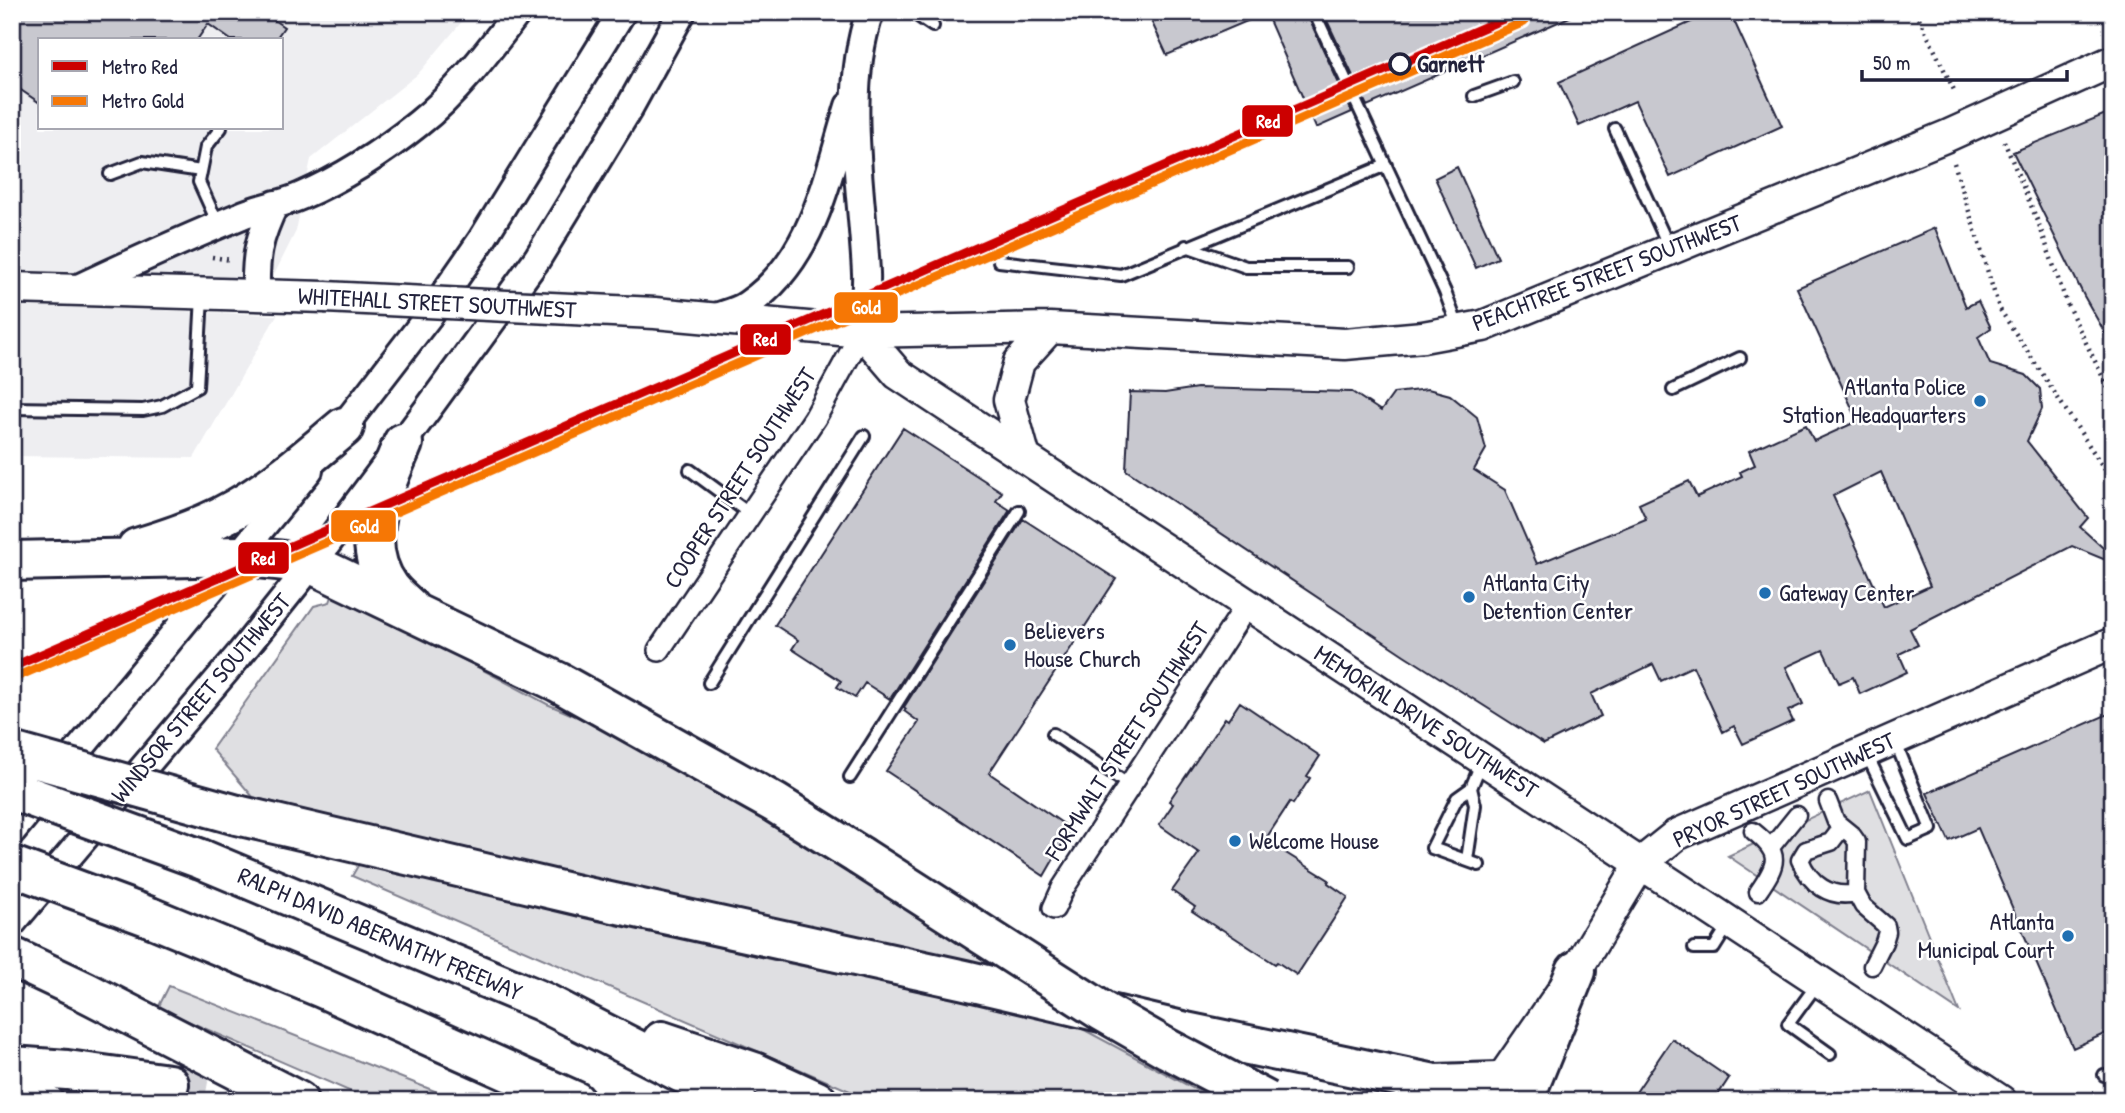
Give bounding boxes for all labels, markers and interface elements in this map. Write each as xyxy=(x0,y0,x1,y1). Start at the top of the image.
legend xyxy=(38,38,284,130)
scale bar xyxy=(1862,38,2067,82)
place label: Garnett xyxy=(1417,47,1485,79)
text: 50 m xyxy=(1873,48,1910,77)
text: Metro Red xyxy=(102,52,178,81)
marker: Garnett xyxy=(1389,53,1411,75)
text: Metro Gold xyxy=(102,86,184,115)
line badge: Red xyxy=(1241,104,1294,138)
text: Red xyxy=(1256,108,1280,134)
street label: PEACHTREE STREET SOUTHWEST xyxy=(1467,206,1747,338)
street label: WHITEHALL STREET SOUTHWEST xyxy=(297,279,578,325)
line badge: Gold xyxy=(833,291,899,324)
text: Gold xyxy=(851,294,881,320)
line badge: Red xyxy=(739,323,792,356)
text: Red xyxy=(753,326,777,352)
street label: COOPER STREET SOUTHWEST xyxy=(656,360,823,594)
place label: Atlanta Police Station Headquarters xyxy=(1782,370,1966,430)
marker: Atlanta Police Station Headquarters xyxy=(1972,393,1988,409)
line badge: Gold xyxy=(330,509,397,543)
text: Gold xyxy=(349,513,379,539)
line badge: Red xyxy=(237,541,290,575)
text: Red xyxy=(251,545,275,571)
place label: Atlanta City Detention Center xyxy=(1483,566,1633,626)
place label: Gateway Center xyxy=(1779,576,1915,608)
street label: WINDSOR STREET SOUTHWEST xyxy=(103,585,298,809)
marker: Gateway Center xyxy=(1757,585,1773,601)
marker: Atlanta City Detention Center xyxy=(1461,589,1477,605)
place label: Believers House Church xyxy=(1024,614,1140,674)
street label: FORMWALT STREET SOUTHWEST xyxy=(1036,614,1216,867)
marker: Believers House Church xyxy=(1002,637,1018,653)
street label: MEMORIAL DRIVE SOUTHWEST xyxy=(1309,637,1545,806)
street label: PRYOR STREET SOUTHWEST xyxy=(1667,723,1901,855)
place label: Welcome House xyxy=(1249,824,1380,856)
marker: Welcome House xyxy=(1227,833,1243,849)
street label: RALPH DAVID ABERNATHY FREEWAY xyxy=(233,859,528,1008)
place label: Atlanta Municipal Court xyxy=(1918,905,2055,965)
marker: Atlanta Municipal Court xyxy=(2060,928,2076,944)

